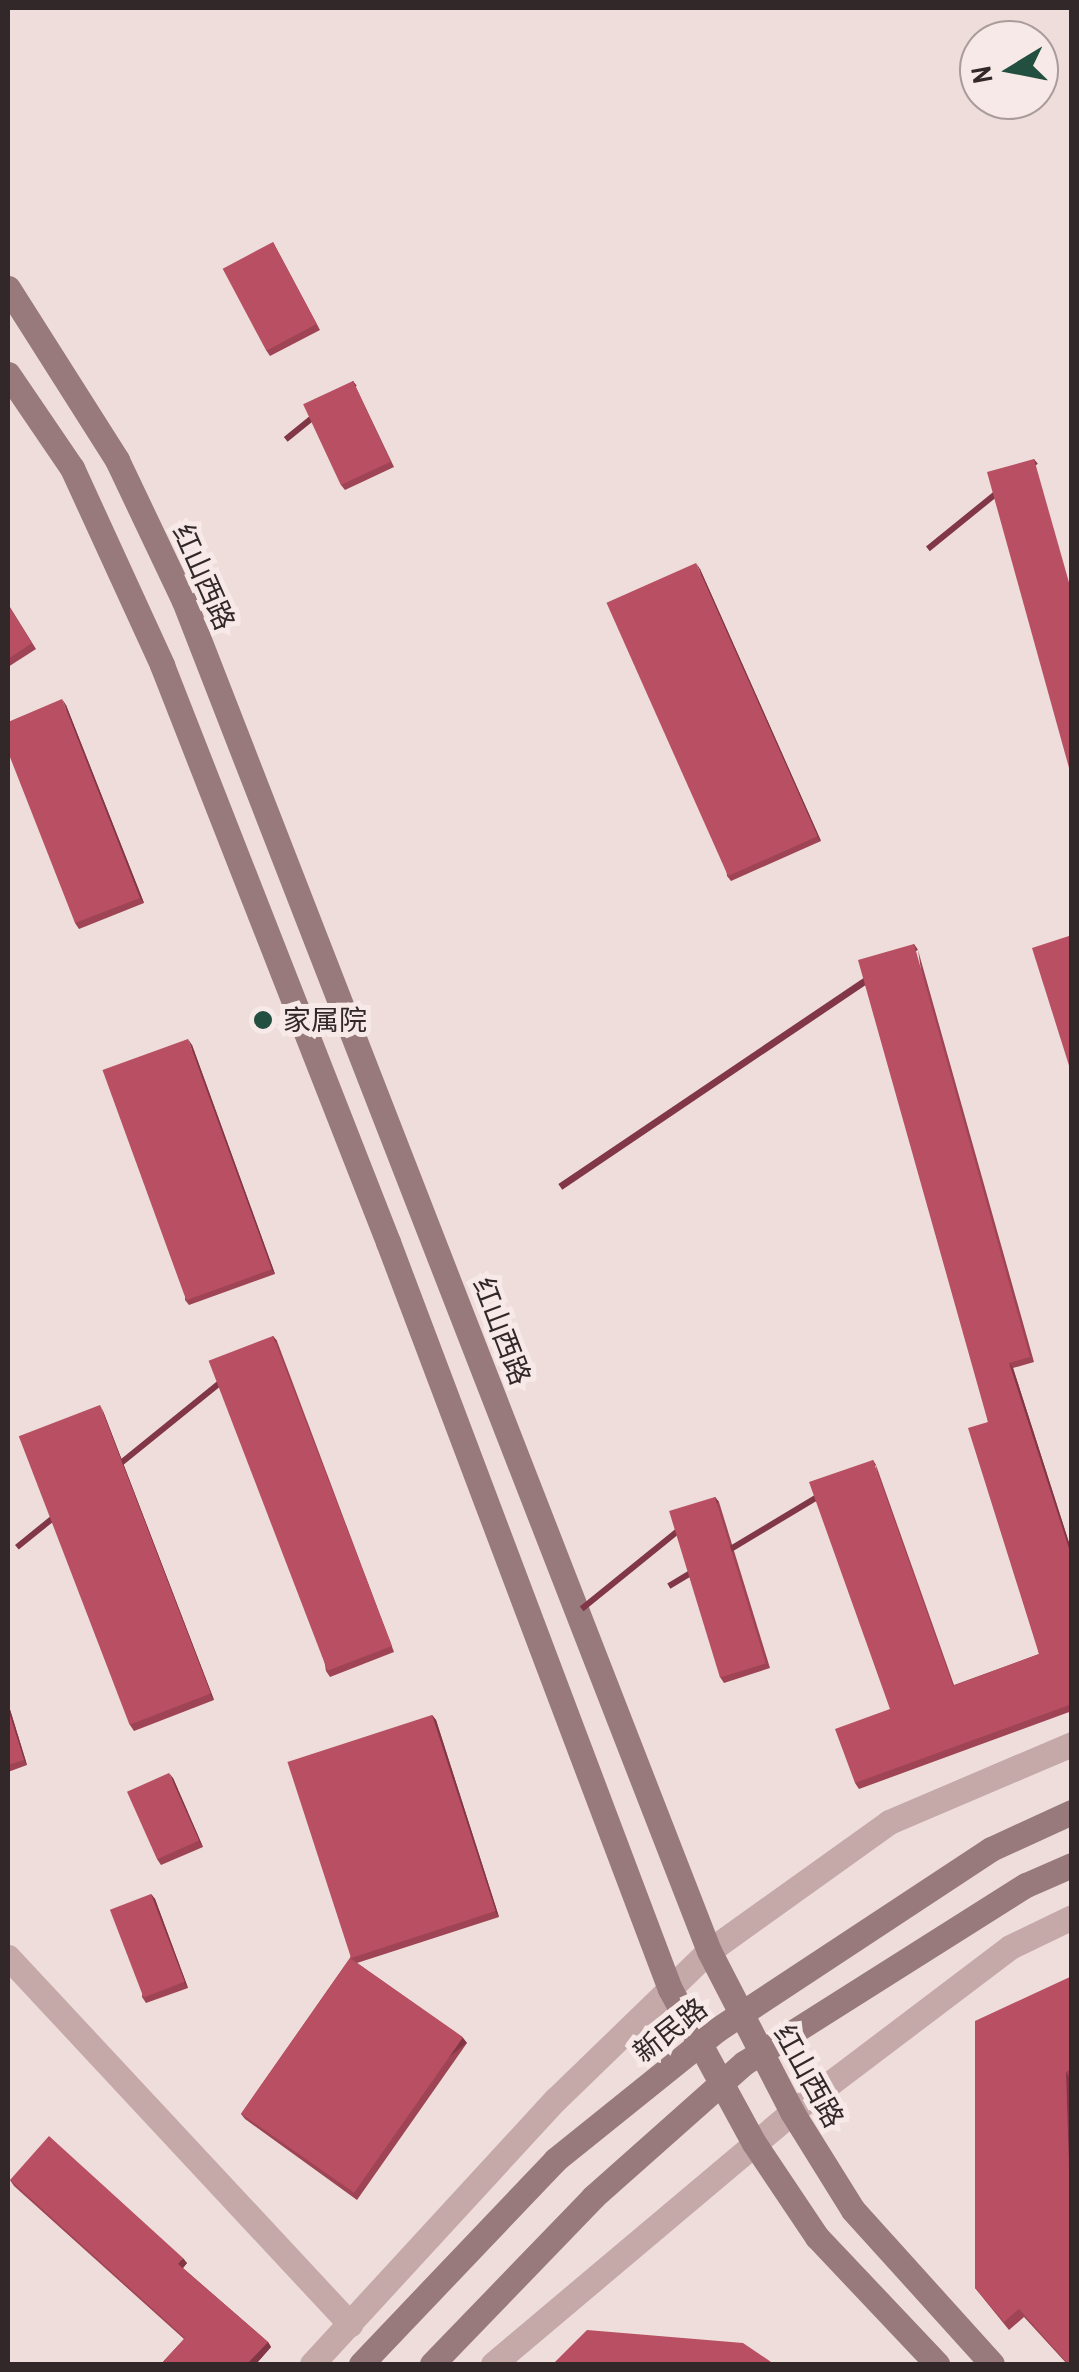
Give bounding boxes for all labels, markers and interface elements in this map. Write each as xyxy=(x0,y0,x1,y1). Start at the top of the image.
north arrow xyxy=(959,20,1059,120)
text: N xyxy=(961,63,1002,86)
street label: 红山西路 xyxy=(166,519,242,635)
place label: 家属院 xyxy=(283,1003,367,1037)
marker: 家属院 xyxy=(252,1009,274,1031)
street label: 红山西路 xyxy=(466,1273,538,1389)
street label: 新民路 xyxy=(627,1991,713,2069)
street label: 红山西路 xyxy=(767,2019,851,2133)

